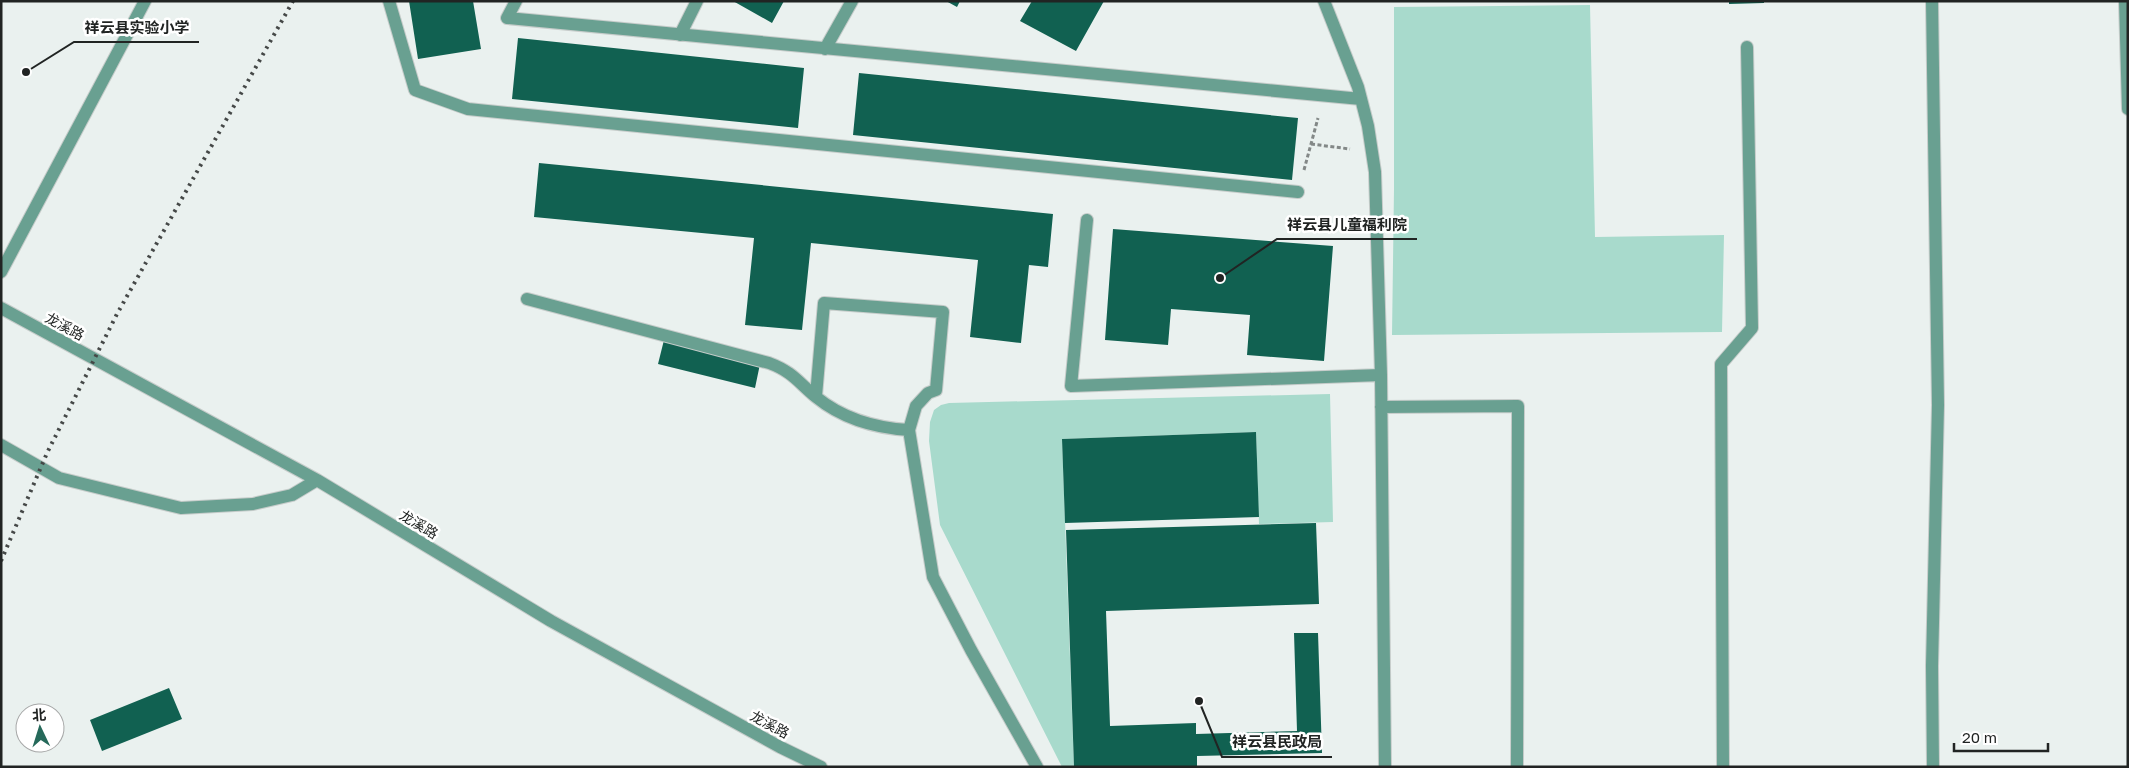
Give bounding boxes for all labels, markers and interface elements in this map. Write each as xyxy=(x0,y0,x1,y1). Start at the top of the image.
callout: 祥云县实验小学 xyxy=(74,12,199,42)
text: 祥云县实验小学 xyxy=(84,18,190,36)
callout: 祥云县儿童福利院 xyxy=(1277,209,1417,239)
text: 祥云县儿童福利院 xyxy=(1287,215,1407,233)
street label: 龙溪路 xyxy=(42,309,88,343)
street label: 龙溪路 xyxy=(397,506,441,542)
north arrow xyxy=(15,703,65,753)
text: 北 xyxy=(31,706,47,724)
street label: 龙溪路 xyxy=(747,707,793,741)
scale bar xyxy=(1954,720,2048,752)
callout: 祥云县民政局 xyxy=(1222,727,1332,757)
text: 20 m xyxy=(1962,728,1997,746)
text: 祥云县民政局 xyxy=(1232,732,1322,750)

